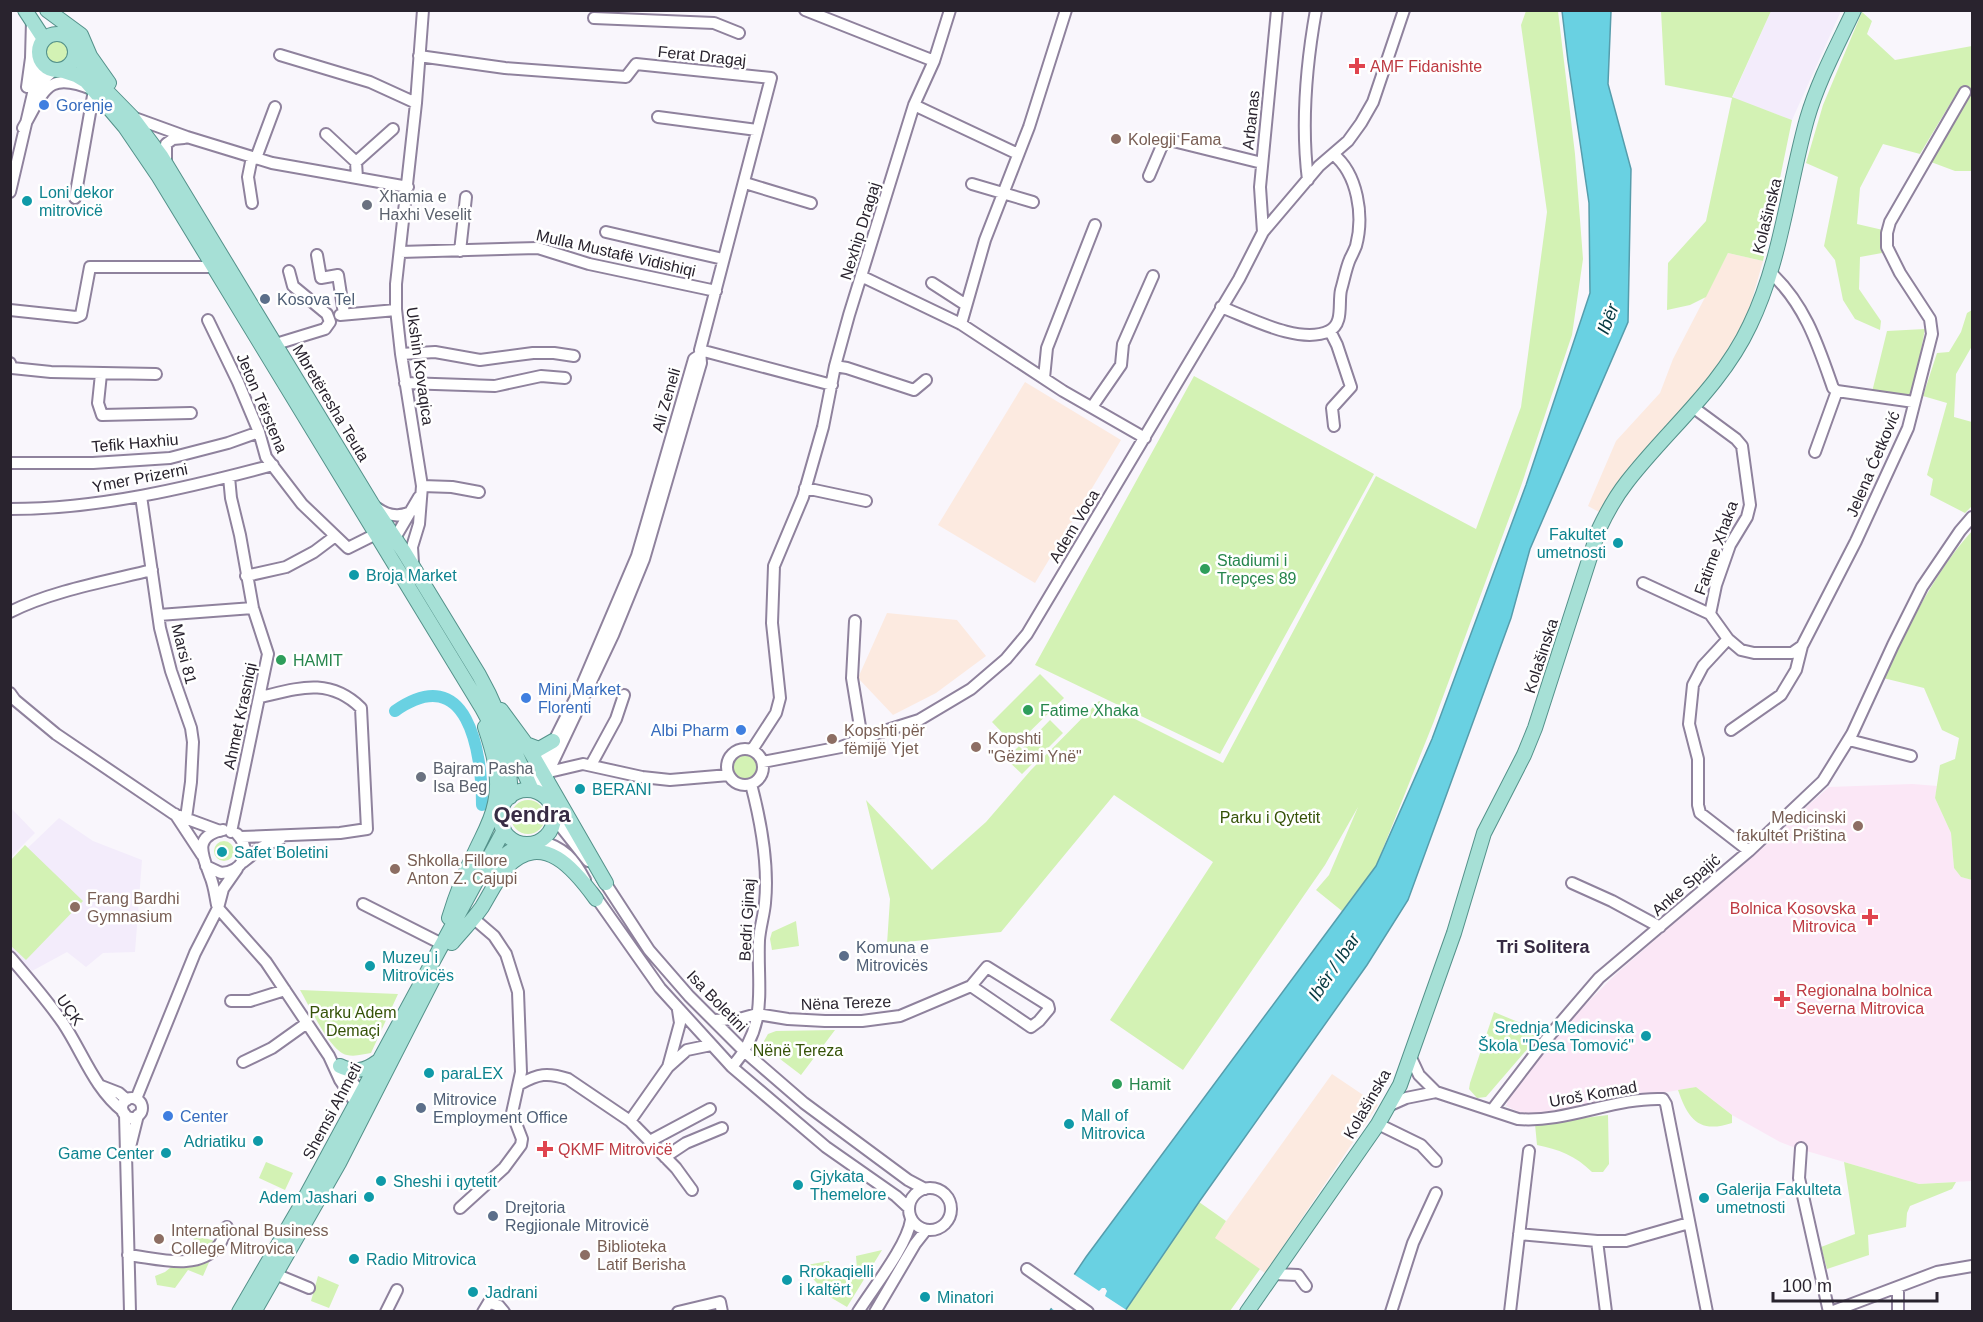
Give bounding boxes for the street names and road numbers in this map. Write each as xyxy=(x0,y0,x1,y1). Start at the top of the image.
street label: Ferat Dragaj xyxy=(657,43,747,69)
street label: Arbanas xyxy=(1239,89,1263,151)
street label: Kolašinska xyxy=(1749,176,1785,256)
street label: Nexhip Dragaj xyxy=(837,180,883,282)
street label: Mulla Mustafë Vidishiqi xyxy=(535,226,697,280)
street label: Ukshin Kovaqica xyxy=(403,306,437,426)
street label: Mbretëresha Teuta xyxy=(289,342,373,465)
street label: Jeton Tërstena xyxy=(233,351,291,455)
street label: Ali Zeneli xyxy=(649,366,683,434)
street label: Jelena Ćetković xyxy=(1842,408,1903,519)
street label: Tefik Haxhiu xyxy=(91,431,179,455)
street label: Ymer Prizerni xyxy=(91,460,189,496)
street label: Adem Voca xyxy=(1046,486,1102,565)
street label: Fatime Xhaka xyxy=(1691,499,1741,597)
street label: Kolašinska xyxy=(1521,616,1561,695)
street label: Marsi 81 xyxy=(168,622,200,686)
street label: Ahmet Krasniqi xyxy=(220,661,260,771)
street label: Anke Spajić xyxy=(1649,851,1723,919)
street label: Bedri Gjinaj xyxy=(736,878,758,962)
street label: Isa Boletini xyxy=(684,967,750,1035)
street label: UÇK xyxy=(53,991,87,1029)
street label: Nëna Tereze xyxy=(801,993,892,1013)
street label: Shemsi Ahmeti xyxy=(299,1060,365,1162)
street label: Kolašinska xyxy=(1340,1066,1394,1142)
street label: Uroš Komad xyxy=(1548,1078,1638,1110)

